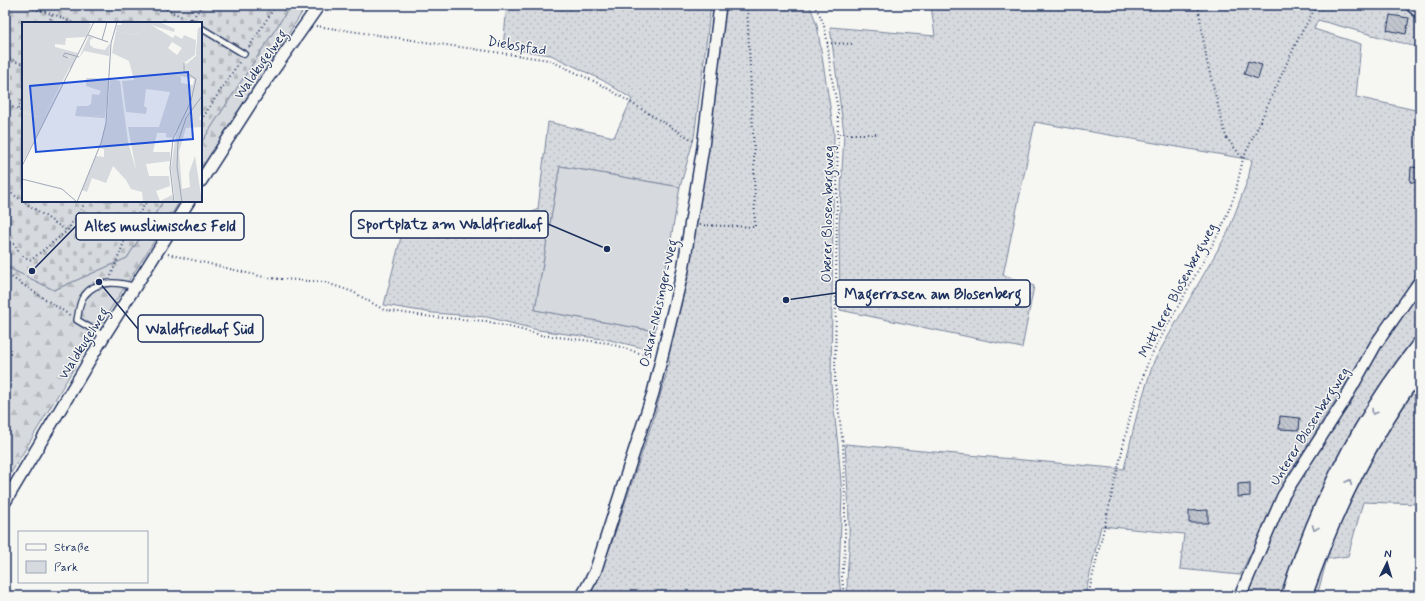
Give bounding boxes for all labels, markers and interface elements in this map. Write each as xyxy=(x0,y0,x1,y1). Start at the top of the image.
inset map xyxy=(22,22,202,202)
street label: Waldkugelweg xyxy=(230,26,293,104)
street label: Diebspfad xyxy=(486,32,547,60)
street label: Oberer Blosenbergweg xyxy=(818,145,840,283)
callout: Sportplatz am Waldfriedhof xyxy=(351,211,548,238)
callout: Altes muslimisches Feld xyxy=(76,213,244,240)
text: Sportplatz am Waldfriedhof xyxy=(357,215,543,235)
text: Altes muslimisches Feld xyxy=(84,217,236,237)
street label: Mittlerer Blosenbergweg xyxy=(1135,220,1223,362)
street label: Oskar-Neisinger-Weg xyxy=(636,238,684,369)
callout: Magerrasen am Blosenberg xyxy=(836,280,1030,307)
text: Magerrasen am Blosenberg xyxy=(844,285,1022,307)
street label: Waldkugelweg xyxy=(55,304,115,384)
callout: Waldfriedhof Süd xyxy=(138,315,263,342)
text: Waldfriedhof Süd xyxy=(145,320,254,340)
street label: Unterer Blosenbergweg xyxy=(1266,364,1355,490)
one-way arrow xyxy=(1371,408,1379,415)
one-way arrow xyxy=(1344,479,1352,486)
one-way arrow xyxy=(1311,524,1319,531)
legend xyxy=(18,531,148,583)
text: Straße xyxy=(54,540,89,556)
north arrow xyxy=(1367,543,1407,583)
text: N xyxy=(1384,547,1392,561)
text: Park xyxy=(54,560,78,576)

